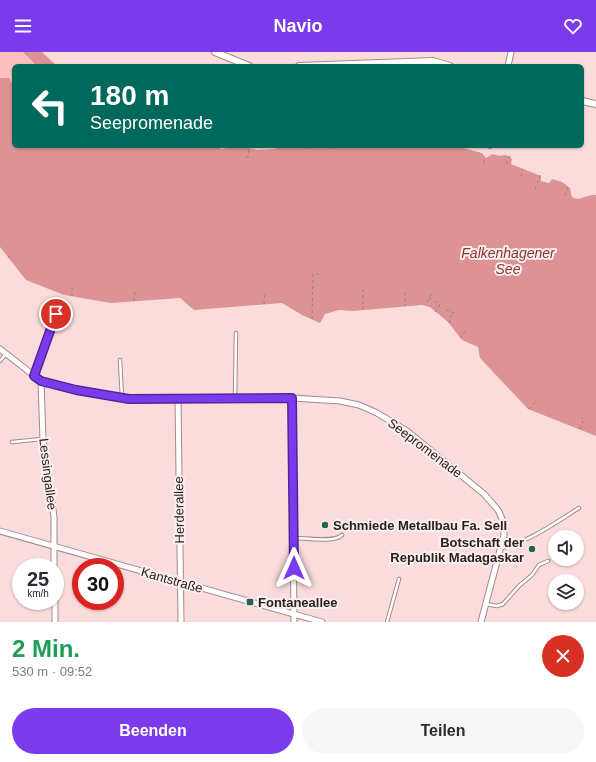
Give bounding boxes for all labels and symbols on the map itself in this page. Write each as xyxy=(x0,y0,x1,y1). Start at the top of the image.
water label: Falkenhagener See xyxy=(461,245,556,277)
pin xyxy=(39,297,73,331)
street label: Seepromenade xyxy=(385,415,465,481)
street label: Lessingallee xyxy=(36,437,60,511)
street label: Herderallee xyxy=(171,476,187,544)
place label: Schmiede Metallbau Fa. Sell xyxy=(333,518,507,533)
marker: Schmiede Metallbau Fa. Sell xyxy=(320,520,330,530)
place label: Botschaft der Republik Madagaskar xyxy=(390,535,524,565)
marker: Botschaft der Republik Madagaskar xyxy=(527,544,537,554)
position arrow xyxy=(273,547,315,589)
speed limit sign: 30 xyxy=(72,558,124,610)
street label: Kantstraße xyxy=(139,564,205,596)
place label: Fontaneallee xyxy=(258,595,337,610)
marker: Fontaneallee xyxy=(245,597,255,607)

